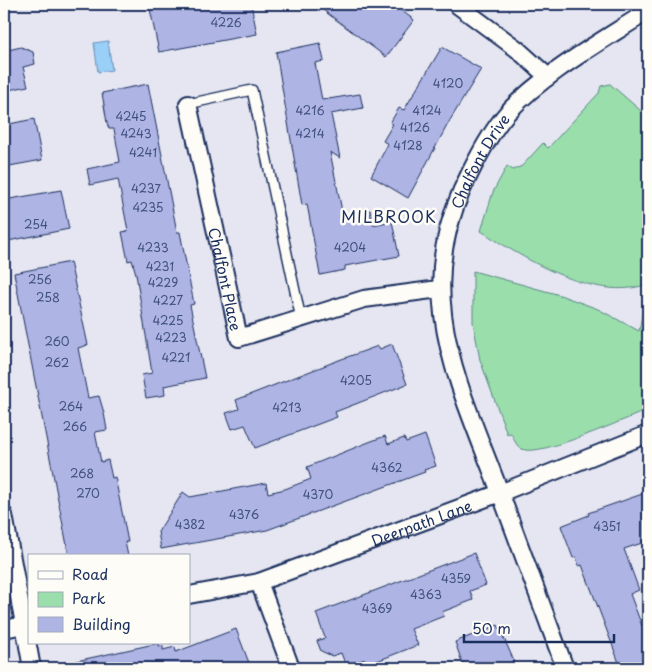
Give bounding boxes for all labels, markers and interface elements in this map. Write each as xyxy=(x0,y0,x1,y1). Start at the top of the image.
house number: 4226 xyxy=(210,13,242,31)
house number: 4120 xyxy=(433,74,463,92)
house number: 4216 xyxy=(295,101,325,119)
house number: 4124 xyxy=(412,101,442,119)
house number: 4245 xyxy=(116,107,146,125)
street label: Chalfont Drive xyxy=(444,108,514,212)
house number: 4126 xyxy=(400,118,430,136)
house number: 4243 xyxy=(120,124,152,142)
house number: 4214 xyxy=(295,124,325,142)
house number: 4128 xyxy=(393,136,423,154)
house number: 4241 xyxy=(129,143,157,161)
house number: 4237 xyxy=(131,179,162,197)
house number: 4235 xyxy=(132,198,164,216)
district label: MILBROOK xyxy=(341,204,437,228)
house number: 254 xyxy=(24,215,48,233)
street label: Chalfont Place xyxy=(204,225,249,333)
house number: 4233 xyxy=(137,238,169,256)
house number: 4204 xyxy=(334,238,366,256)
house number: 4231 xyxy=(146,257,174,275)
house number: 256 xyxy=(28,270,52,288)
house number: 4229 xyxy=(148,273,178,291)
house number: 258 xyxy=(36,288,60,306)
house number: 4227 xyxy=(153,291,183,309)
house number: 4225 xyxy=(152,311,184,329)
house number: 4223 xyxy=(155,328,187,346)
house number: 260 xyxy=(44,332,70,350)
house number: 4221 xyxy=(162,348,190,366)
house number: 262 xyxy=(45,353,69,371)
house number: 4205 xyxy=(340,371,372,389)
house number: 264 xyxy=(59,397,83,415)
house number: 4213 xyxy=(272,398,302,416)
house number: 266 xyxy=(63,417,87,435)
house number: 4362 xyxy=(371,458,403,476)
house number: 268 xyxy=(70,464,94,482)
house number: 270 xyxy=(76,484,100,502)
house number: 4370 xyxy=(303,485,333,503)
street label: Deerpath Lane xyxy=(368,493,475,551)
house number: 4376 xyxy=(229,505,259,523)
house number: 4382 xyxy=(175,515,205,533)
house number: 4351 xyxy=(593,517,621,535)
legend xyxy=(28,554,190,644)
text: Road xyxy=(72,562,108,585)
house number: 4359 xyxy=(441,569,471,587)
house number: 4363 xyxy=(410,585,442,603)
text: Park xyxy=(72,586,106,609)
house number: 4369 xyxy=(362,599,392,617)
text: Building xyxy=(72,612,131,635)
scale bar xyxy=(464,612,614,644)
text: 50 m xyxy=(472,616,511,639)

